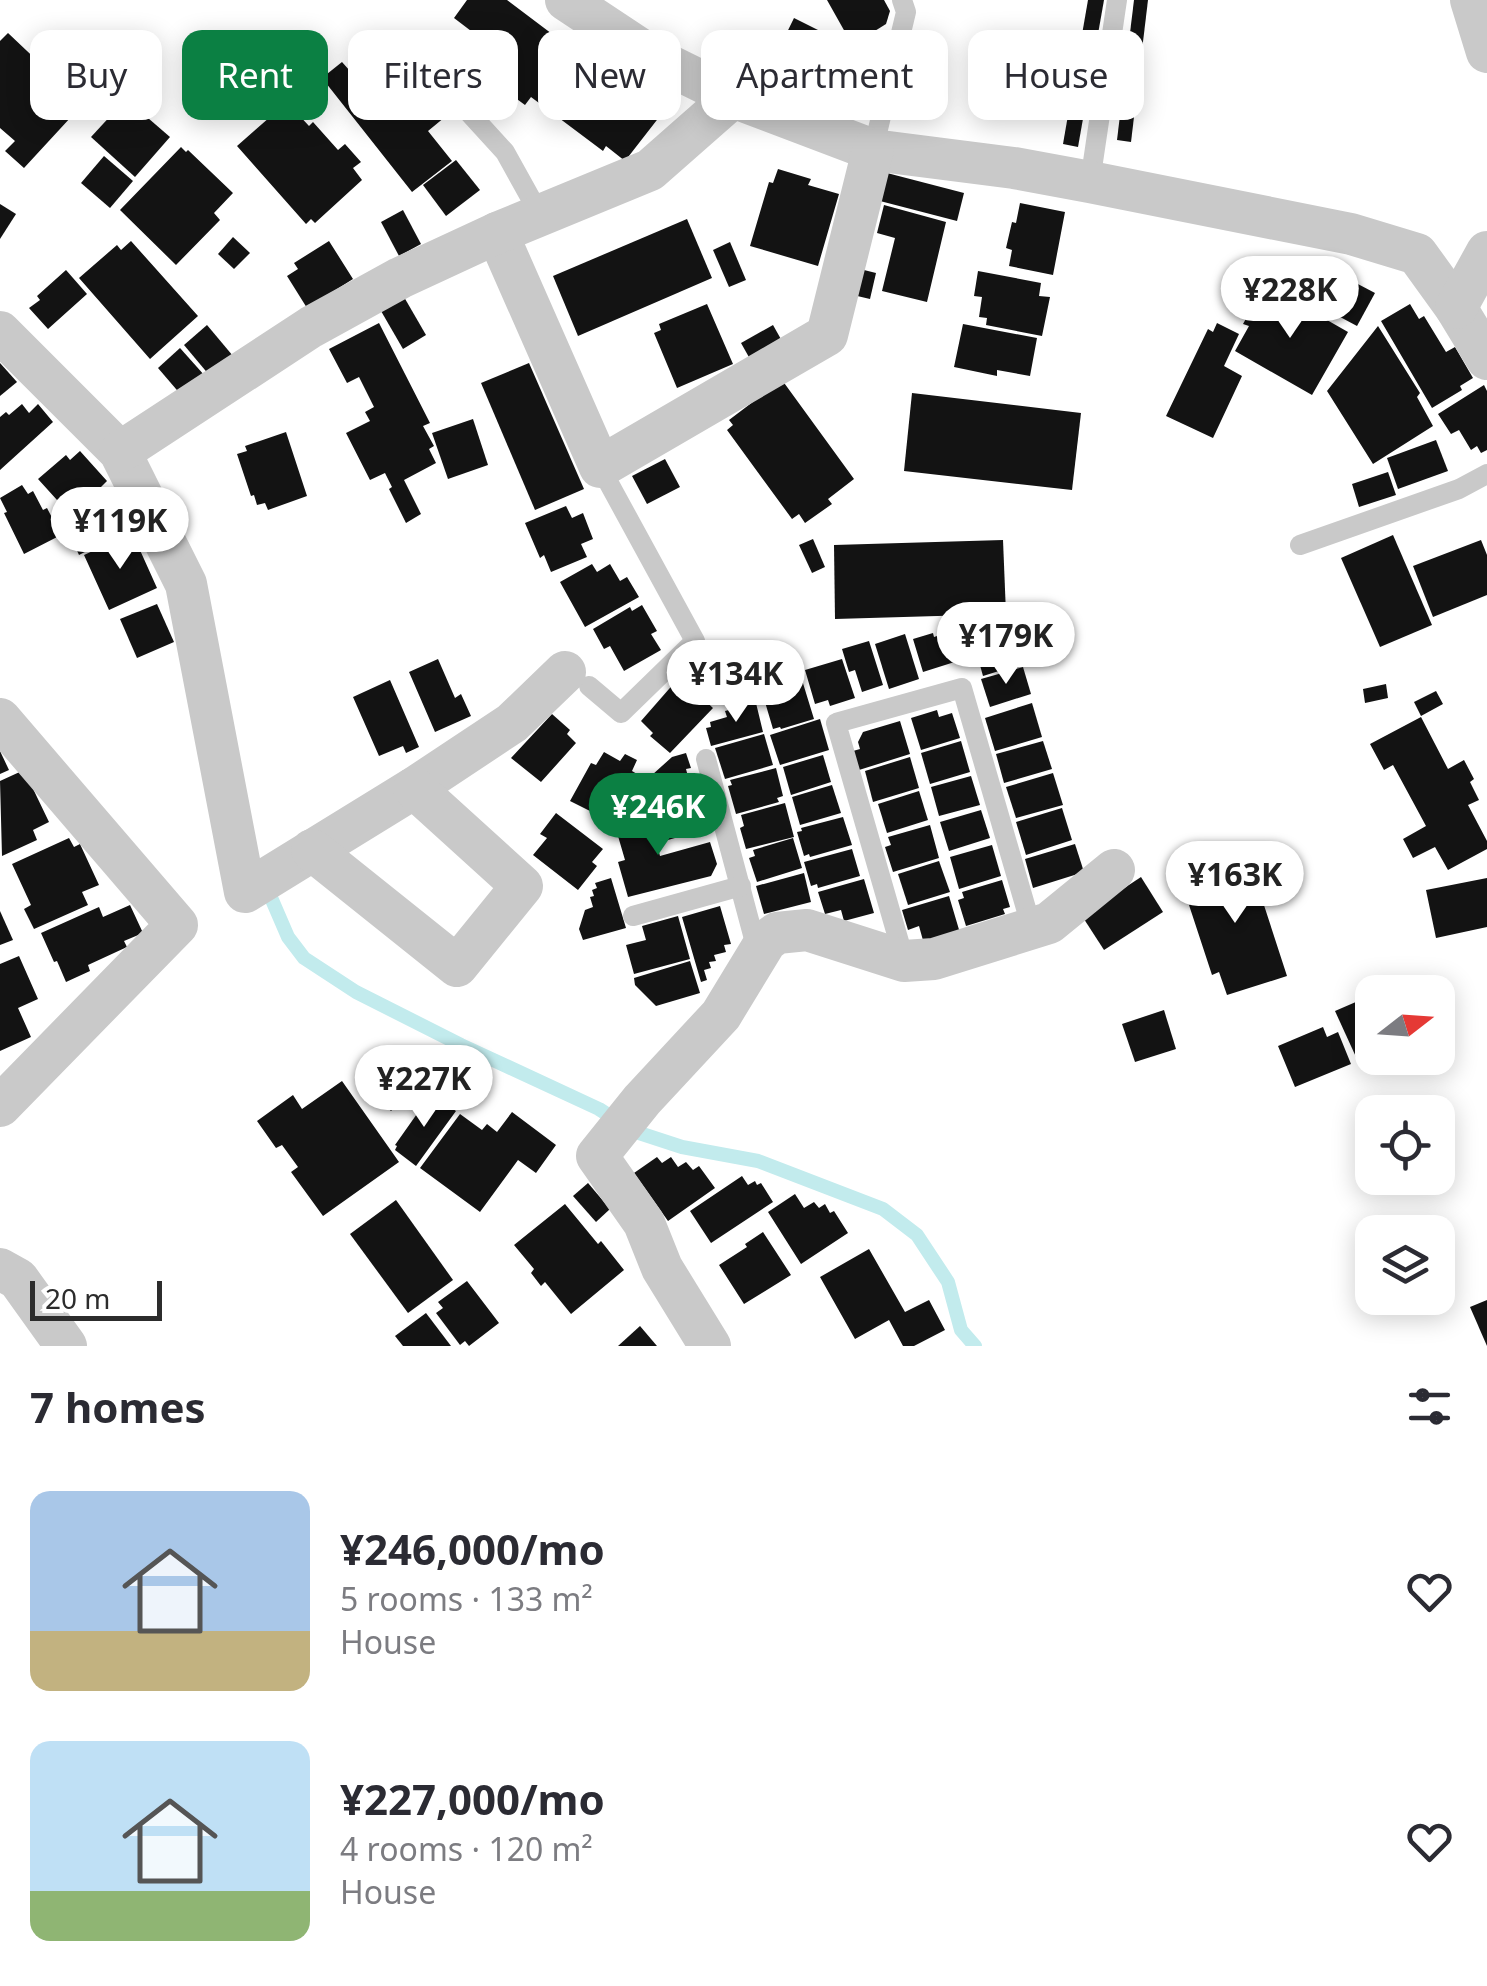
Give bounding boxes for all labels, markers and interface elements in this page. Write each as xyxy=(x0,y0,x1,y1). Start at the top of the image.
chip: Buy xyxy=(30,30,162,120)
chip: Rent xyxy=(182,30,328,120)
chip: Filters xyxy=(348,30,518,120)
chip: New xyxy=(538,30,681,120)
chip: Apartment xyxy=(701,30,948,120)
chip: House xyxy=(968,30,1144,120)
pin: ¥228K xyxy=(1220,256,1360,341)
text: ¥228K xyxy=(1243,267,1337,310)
pin: ¥119K xyxy=(50,487,190,572)
text: ¥119K xyxy=(73,498,167,541)
pin: ¥179K xyxy=(936,602,1076,687)
text: ¥179K xyxy=(959,613,1053,656)
pin: ¥134K xyxy=(666,640,806,725)
text: ¥134K xyxy=(689,651,783,694)
pin: ¥246K xyxy=(588,773,728,858)
text: ¥246K xyxy=(611,784,705,827)
pin: ¥163K xyxy=(1165,841,1305,926)
text: ¥163K xyxy=(1188,852,1282,895)
north arrow xyxy=(1355,975,1455,1075)
map controls xyxy=(1355,975,1455,1315)
pin: ¥227K xyxy=(354,1045,494,1130)
text: ¥227K xyxy=(377,1056,471,1099)
button: locate xyxy=(1355,1095,1455,1195)
button: layers xyxy=(1355,1215,1455,1315)
scale bar xyxy=(30,1276,162,1320)
text: 20 m xyxy=(45,1279,111,1317)
text: 7 homes xyxy=(30,1378,206,1435)
icon: filters xyxy=(1402,1379,1457,1434)
text: ¥246,000/mo xyxy=(340,1520,605,1577)
icon: home xyxy=(110,1531,230,1651)
icon: heart xyxy=(1402,1564,1457,1619)
text: 5 rooms · 133 m² xyxy=(340,1577,593,1620)
text: House xyxy=(340,1620,436,1663)
text: ¥227,000/mo xyxy=(340,1770,605,1827)
icon: home xyxy=(110,1781,230,1901)
icon: heart xyxy=(1402,1814,1457,1869)
text: 4 rooms · 120 m² xyxy=(340,1827,593,1870)
text: House xyxy=(340,1870,436,1913)

